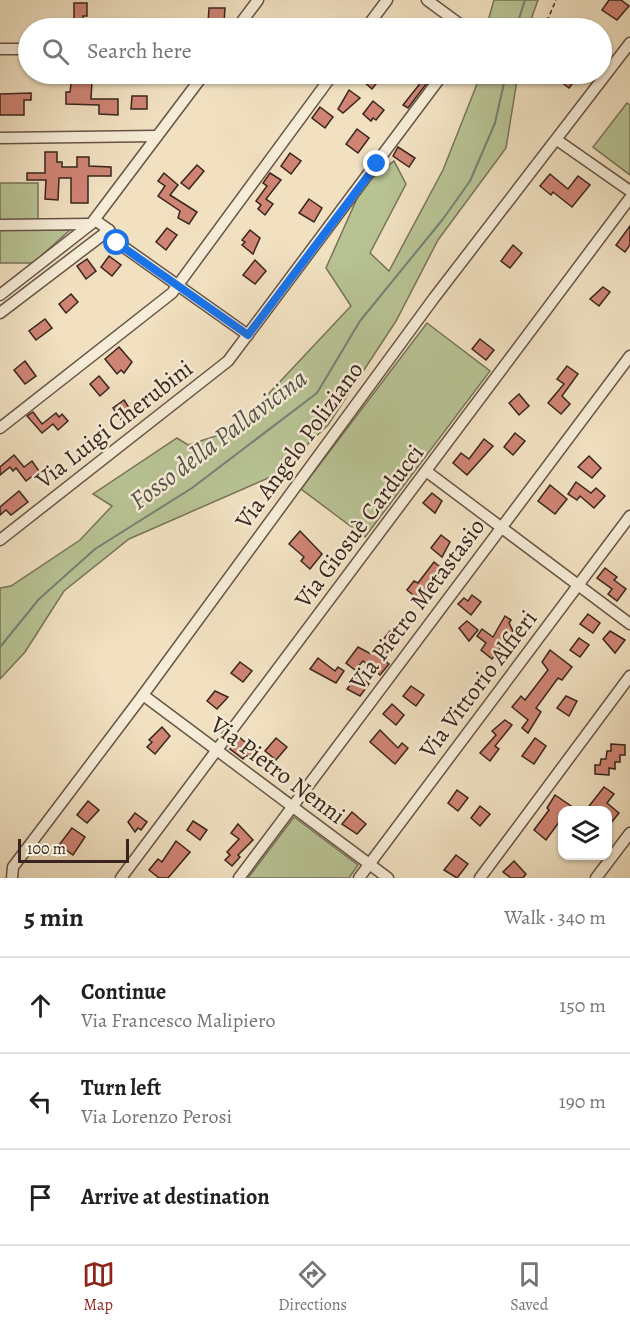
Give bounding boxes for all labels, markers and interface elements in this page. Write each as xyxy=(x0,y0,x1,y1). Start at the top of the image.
search box xyxy=(18,18,612,84)
icon: search xyxy=(39,35,72,68)
text: Search here xyxy=(87,36,192,66)
route end xyxy=(363,150,389,176)
route start xyxy=(103,229,129,255)
street label: Via Luigi Cherubini xyxy=(28,352,199,496)
street label: Via Angelo Poliziano xyxy=(227,355,371,536)
water label: Fosso della Pallavicina xyxy=(122,361,314,518)
street label: Via Giosuè Carducci xyxy=(286,438,431,615)
street label: Via Pietro Metastasio xyxy=(341,512,492,697)
street label: Via Vittorio Alfieri xyxy=(411,603,544,765)
street label: Via Pietro Nenni xyxy=(203,708,352,831)
map controls xyxy=(558,806,612,860)
button: layers xyxy=(558,806,612,860)
scale bar xyxy=(18,836,129,864)
text: 100 m xyxy=(27,838,66,860)
text: 5 min xyxy=(24,900,84,935)
text: Walk · 340 m xyxy=(504,904,606,931)
text: Continue xyxy=(81,977,166,1007)
icon: ahead xyxy=(24,989,57,1022)
text: 150 m xyxy=(559,992,606,1019)
text: Via Francesco Malipiero xyxy=(81,1007,275,1034)
text: Turn left xyxy=(81,1073,161,1103)
icon: left xyxy=(24,1085,57,1118)
text: 190 m xyxy=(559,1088,606,1115)
text: Via Lorenzo Perosi xyxy=(81,1103,232,1130)
icon: arrive xyxy=(24,1181,57,1214)
text: Arrive at destination xyxy=(81,1182,270,1212)
tab: Map xyxy=(82,1258,115,1316)
tab: Directions xyxy=(278,1258,347,1316)
tab: Saved xyxy=(510,1258,548,1316)

